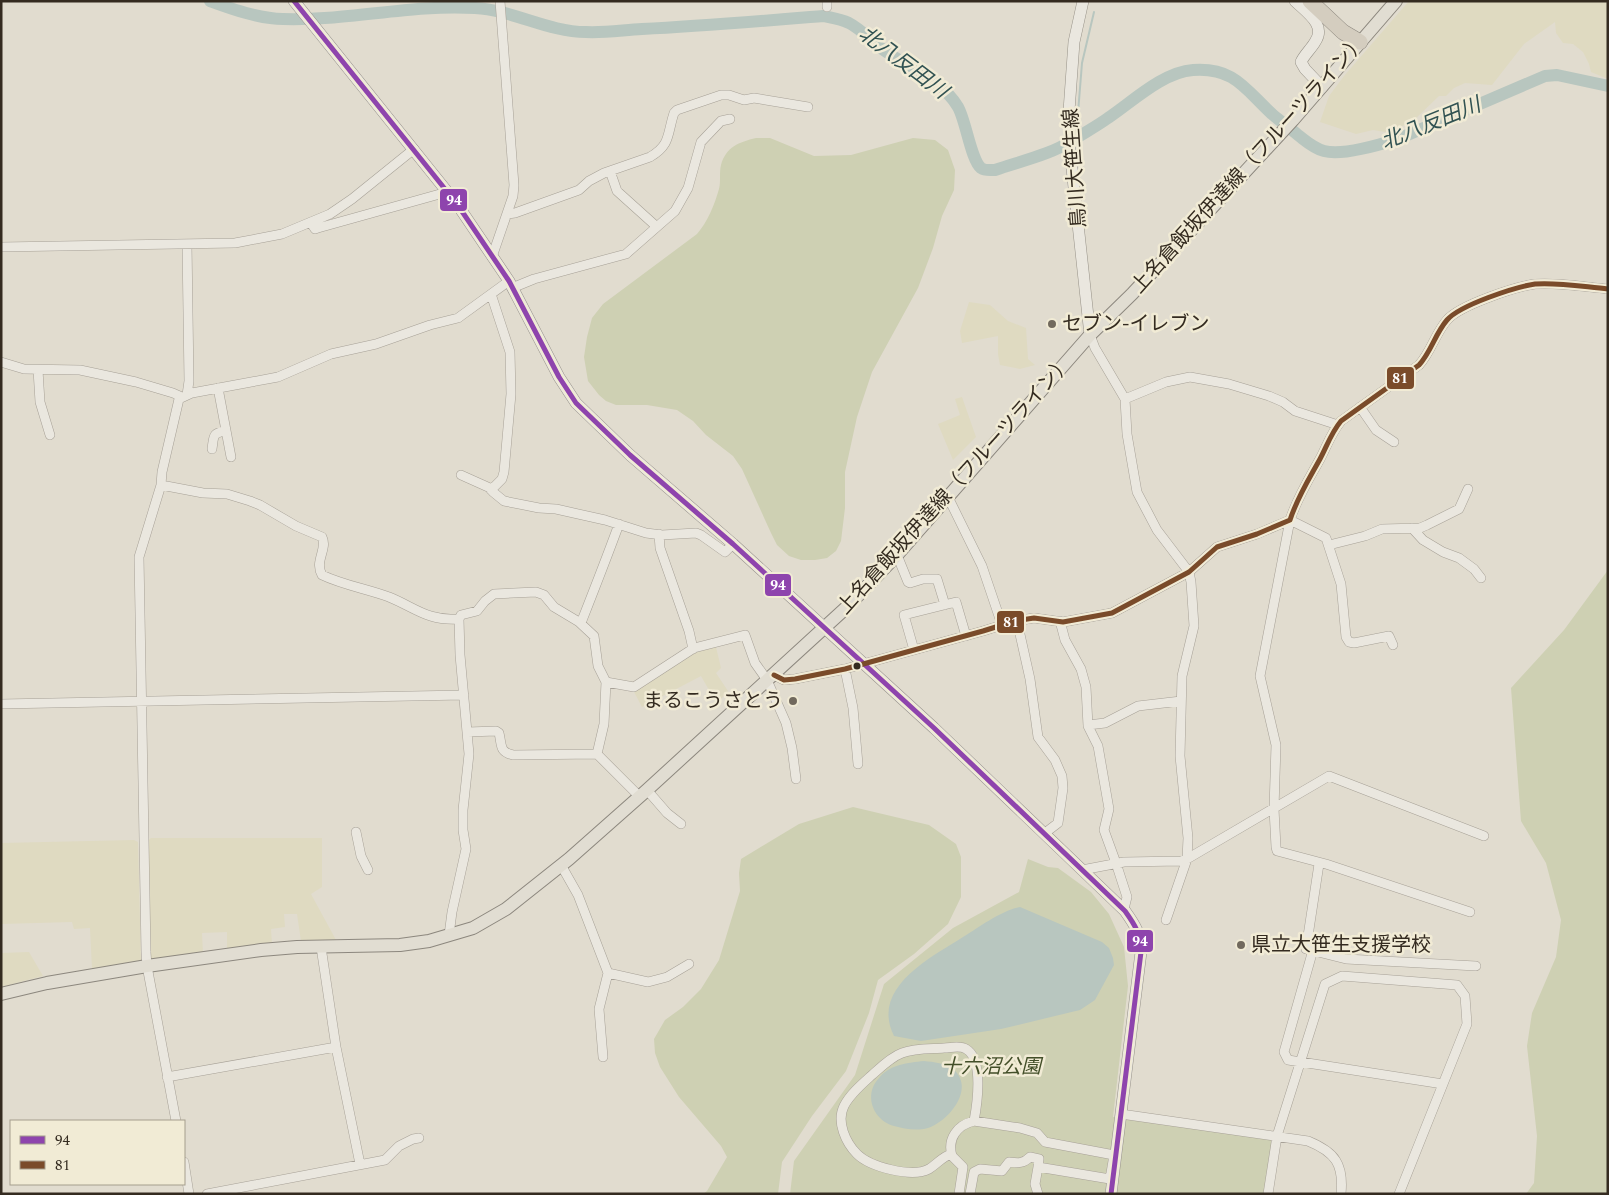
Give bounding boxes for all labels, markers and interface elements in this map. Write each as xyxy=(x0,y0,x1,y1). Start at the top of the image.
water label: 北八反田川 xyxy=(851,19,956,109)
street label: 上名倉飯坂伊達線（フルーツライン） xyxy=(1124,28,1374,300)
water label: 北八反田川 xyxy=(1376,89,1488,159)
street label: 鳥川大笹生線 xyxy=(1056,107,1094,229)
line badge: 94 xyxy=(439,188,468,212)
text: 94 xyxy=(446,190,462,211)
place label: セブン-イレブン xyxy=(1062,309,1210,339)
marker: セブン-イレブン xyxy=(1046,318,1058,330)
street label: 上名倉飯坂伊達線（フルーツライン） xyxy=(830,349,1080,621)
line badge: 81 xyxy=(1386,366,1415,390)
text: 81 xyxy=(1392,368,1408,389)
line badge: 94 xyxy=(764,573,792,597)
text: 94 xyxy=(770,575,786,596)
line badge: 81 xyxy=(996,610,1025,634)
text: 81 xyxy=(1003,612,1019,633)
unlabelled marker xyxy=(852,661,862,671)
place label: まるこうさとう xyxy=(643,686,783,716)
marker: まるこうさとう xyxy=(787,695,799,707)
line badge: 94 xyxy=(1126,929,1154,953)
place label: 県立大笹生支援学校 xyxy=(1251,930,1431,960)
text: 94 xyxy=(1132,931,1148,952)
marker: 県立大笹生支援学校 xyxy=(1235,939,1247,951)
park label: 十六沼公園 xyxy=(941,1052,1044,1082)
legend xyxy=(10,1120,185,1185)
text: 94 xyxy=(55,1129,71,1152)
text: 81 xyxy=(55,1154,70,1177)

